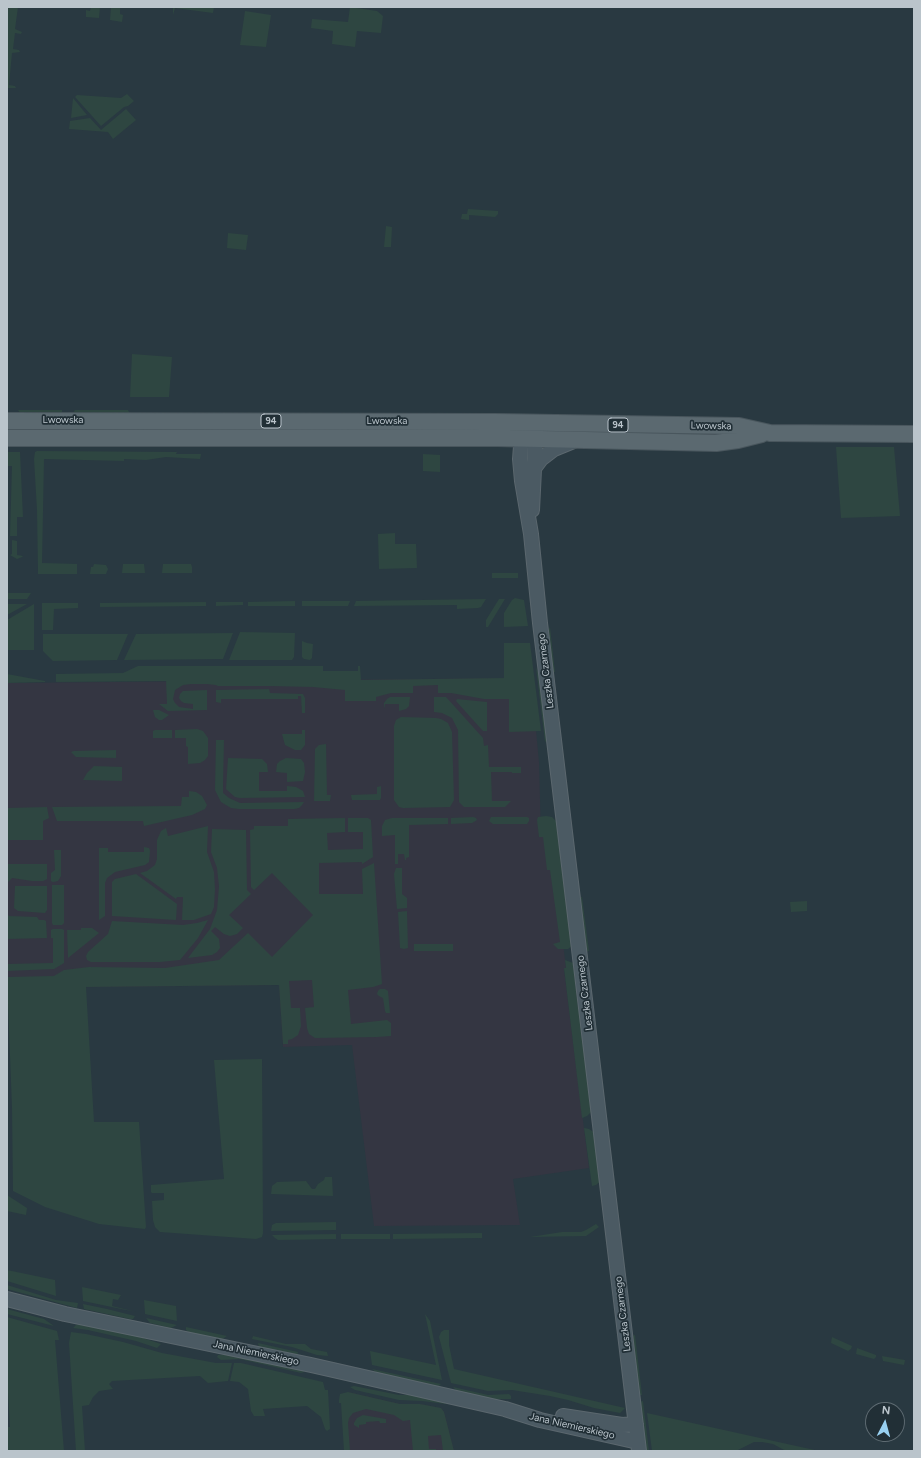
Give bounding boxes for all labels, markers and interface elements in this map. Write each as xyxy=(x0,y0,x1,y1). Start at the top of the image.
street label: Lwowska xyxy=(43,414,83,426)
road number: 94 xyxy=(261,414,281,428)
street label: Lwowska xyxy=(367,415,407,427)
road number: 94 xyxy=(608,418,628,432)
street label: Lwowska xyxy=(690,420,732,432)
street label: Leszka Czarnego xyxy=(535,633,557,709)
street label: Leszka Czarnego xyxy=(574,955,596,1031)
street label: Leszka Czarnego xyxy=(612,1276,634,1352)
street label: Jana Niemierskiego xyxy=(212,1338,300,1368)
north arrow xyxy=(865,1402,905,1442)
text: N xyxy=(881,1404,891,1417)
street label: Jana Niemierskiego xyxy=(528,1410,616,1442)

